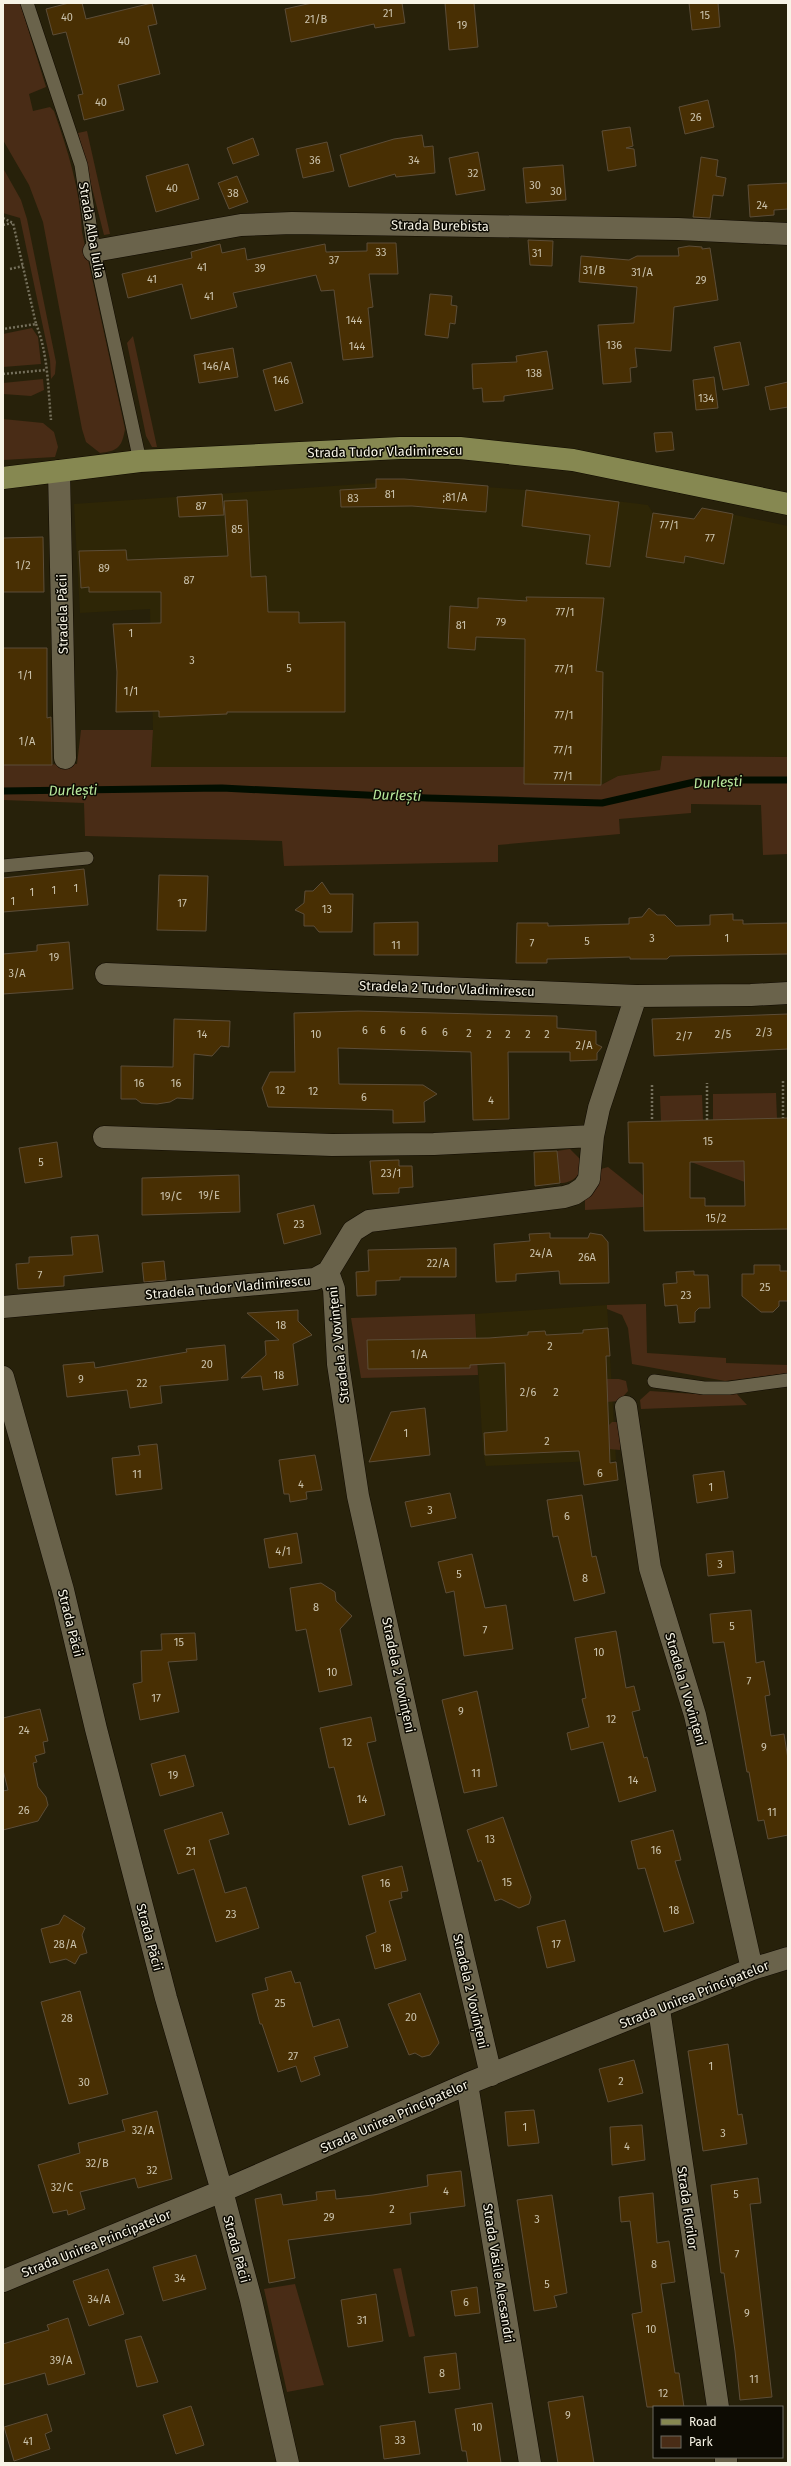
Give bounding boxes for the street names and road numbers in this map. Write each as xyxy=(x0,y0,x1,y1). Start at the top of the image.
street label: Strada Alba Iulia xyxy=(76,181,107,279)
street label: Strada Burebista xyxy=(391,217,489,234)
street label: Strada Tudor Vladimirescu xyxy=(307,443,463,460)
street label: Stradela Păcii xyxy=(54,574,71,654)
street label: Stradela 2 Tudor Vladimirescu xyxy=(359,978,535,999)
street label: Stradela Tudor Vladimirescu xyxy=(145,1273,311,1302)
street label: Stradela 2 Vovințeni xyxy=(325,1286,353,1404)
street label: Strada Păcii xyxy=(55,1588,86,1658)
street label: Stradela 2 Vovințeni xyxy=(378,1616,418,1734)
street label: Stradela 1 Vovințeni xyxy=(661,1631,709,1748)
street label: Strada Păcii xyxy=(133,1902,166,1972)
street label: Stradela 2 Vovințeni xyxy=(449,1932,491,2050)
street label: Strada Unirea Principatelor xyxy=(617,1958,771,2031)
street label: Strada Unirea Principatelor xyxy=(318,2077,470,2156)
street label: Strada Florilor xyxy=(674,2165,701,2251)
street label: Strada Vasile Alecsandri xyxy=(480,2202,517,2344)
street label: Strada Unirea Principatelor xyxy=(19,2207,173,2280)
street label: Strada Păcii xyxy=(220,2214,253,2284)

